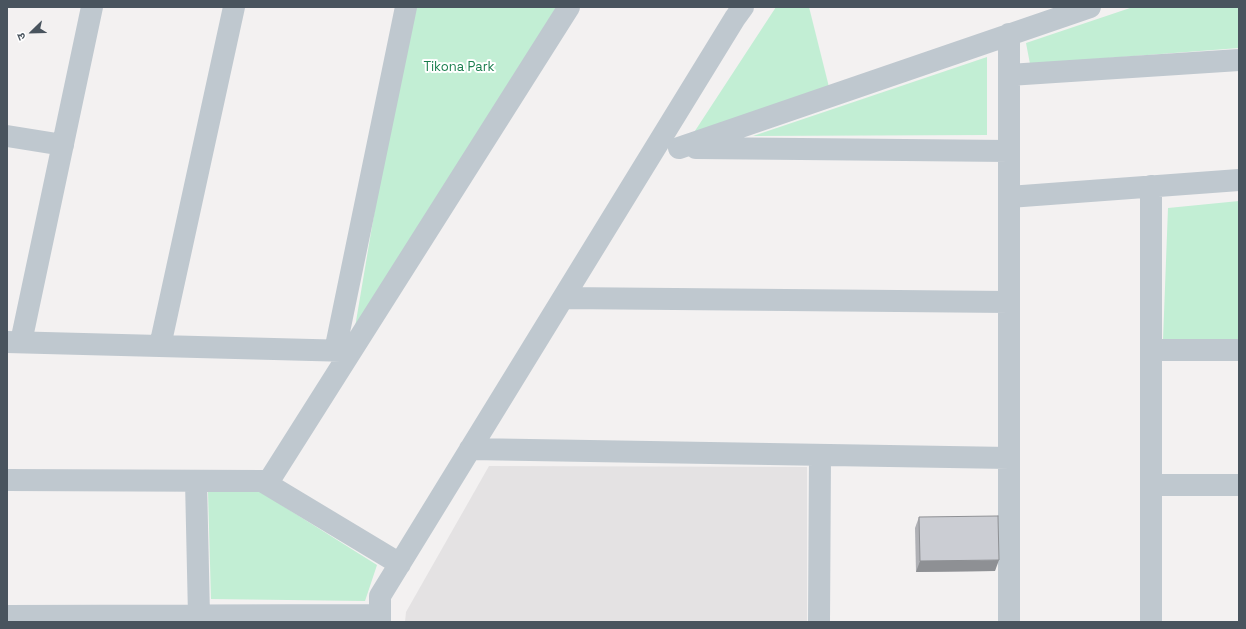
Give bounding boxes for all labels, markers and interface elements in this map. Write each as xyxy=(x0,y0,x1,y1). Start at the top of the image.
north arrow xyxy=(12,12,52,52)
text: उ xyxy=(13,31,29,42)
park label: Tikona Park xyxy=(423,59,495,75)

